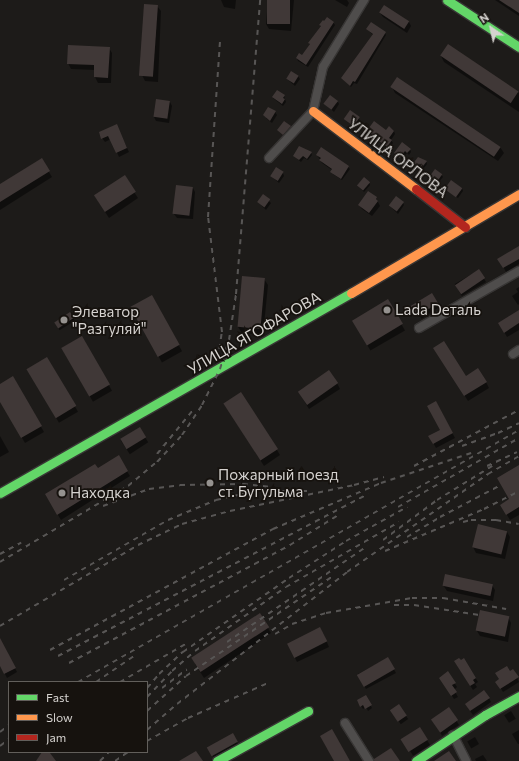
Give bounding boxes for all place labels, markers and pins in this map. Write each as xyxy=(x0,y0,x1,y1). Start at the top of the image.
place label: Lada Dеталь xyxy=(395,301,481,319)
place label: Элеватор "Разгуляй" xyxy=(72,302,147,337)
marker: Lada Dеталь xyxy=(382,305,392,315)
marker: Элеватор "Разгуляй" xyxy=(59,315,69,325)
place label: Пожарный поезд ст. Бугульма xyxy=(218,465,339,500)
marker: Пожарный поезд ст. Бугульма xyxy=(205,478,215,488)
place label: Находка xyxy=(70,484,130,502)
marker: Находка xyxy=(57,488,67,498)

